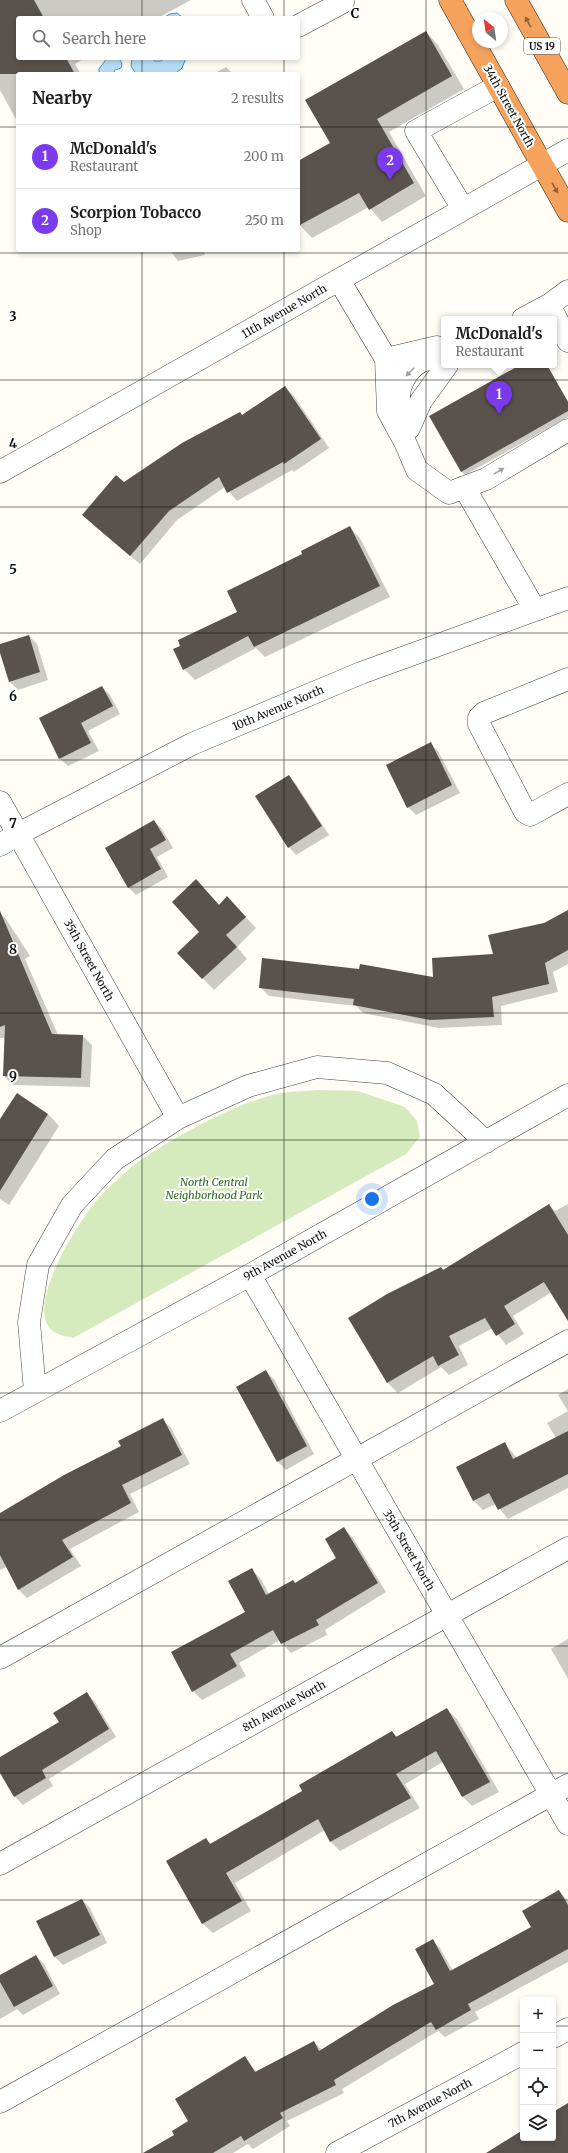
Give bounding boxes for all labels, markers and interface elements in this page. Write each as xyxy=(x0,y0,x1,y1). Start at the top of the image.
text: C xyxy=(351,5,360,22)
north arrow xyxy=(472,12,508,48)
search box xyxy=(16,16,300,60)
one-way arrow xyxy=(525,16,532,28)
icon: search xyxy=(30,27,52,49)
text: Search here xyxy=(62,29,146,48)
road number: US 19 xyxy=(524,38,560,54)
street label: 34th Street North xyxy=(481,62,538,150)
text: Nearby xyxy=(32,87,92,109)
text: 2 results xyxy=(231,90,284,107)
text: McDonald's xyxy=(70,139,157,158)
pin: 2 xyxy=(377,147,403,180)
text: 1 xyxy=(42,148,48,165)
text: 200 m xyxy=(244,148,284,165)
text: Restaurant xyxy=(70,158,138,175)
one-way arrow xyxy=(552,182,558,194)
text: Scorpion Tobacco xyxy=(70,203,201,222)
text: 2 xyxy=(41,212,49,229)
text: 250 m xyxy=(245,212,284,229)
text: Shop xyxy=(70,222,102,239)
street label: 11th Avenue North xyxy=(239,281,330,341)
text: 3 xyxy=(9,308,17,325)
popup xyxy=(441,316,557,368)
text: McDonald's xyxy=(456,324,542,343)
text: Restaurant xyxy=(456,343,524,360)
one-way arrow xyxy=(405,368,415,377)
pin: 1 xyxy=(486,381,512,414)
text: 4 xyxy=(9,435,18,452)
one-way arrow xyxy=(493,467,505,474)
text: 5 xyxy=(9,561,17,578)
street label: 10th Avenue North xyxy=(230,682,327,734)
text: 6 xyxy=(9,688,17,705)
text: 7 xyxy=(9,815,17,832)
street label: 35th Street North xyxy=(61,917,118,1004)
text: 8 xyxy=(9,941,17,958)
text: 9 xyxy=(9,1068,17,1085)
park label: North Central Neighborhood Park xyxy=(166,1175,262,1202)
your location xyxy=(362,1189,382,1209)
street label: 9th Avenue North xyxy=(241,1226,330,1284)
street label: 35th Street North xyxy=(380,1507,438,1594)
street label: 8th Avenue North xyxy=(240,1677,329,1735)
map controls xyxy=(520,1997,556,2141)
button: + xyxy=(520,1997,556,2033)
button: − xyxy=(520,2033,556,2069)
button: locate xyxy=(520,2069,556,2105)
street label: 7th Avenue North xyxy=(386,2075,475,2131)
button: layers xyxy=(520,2105,556,2141)

